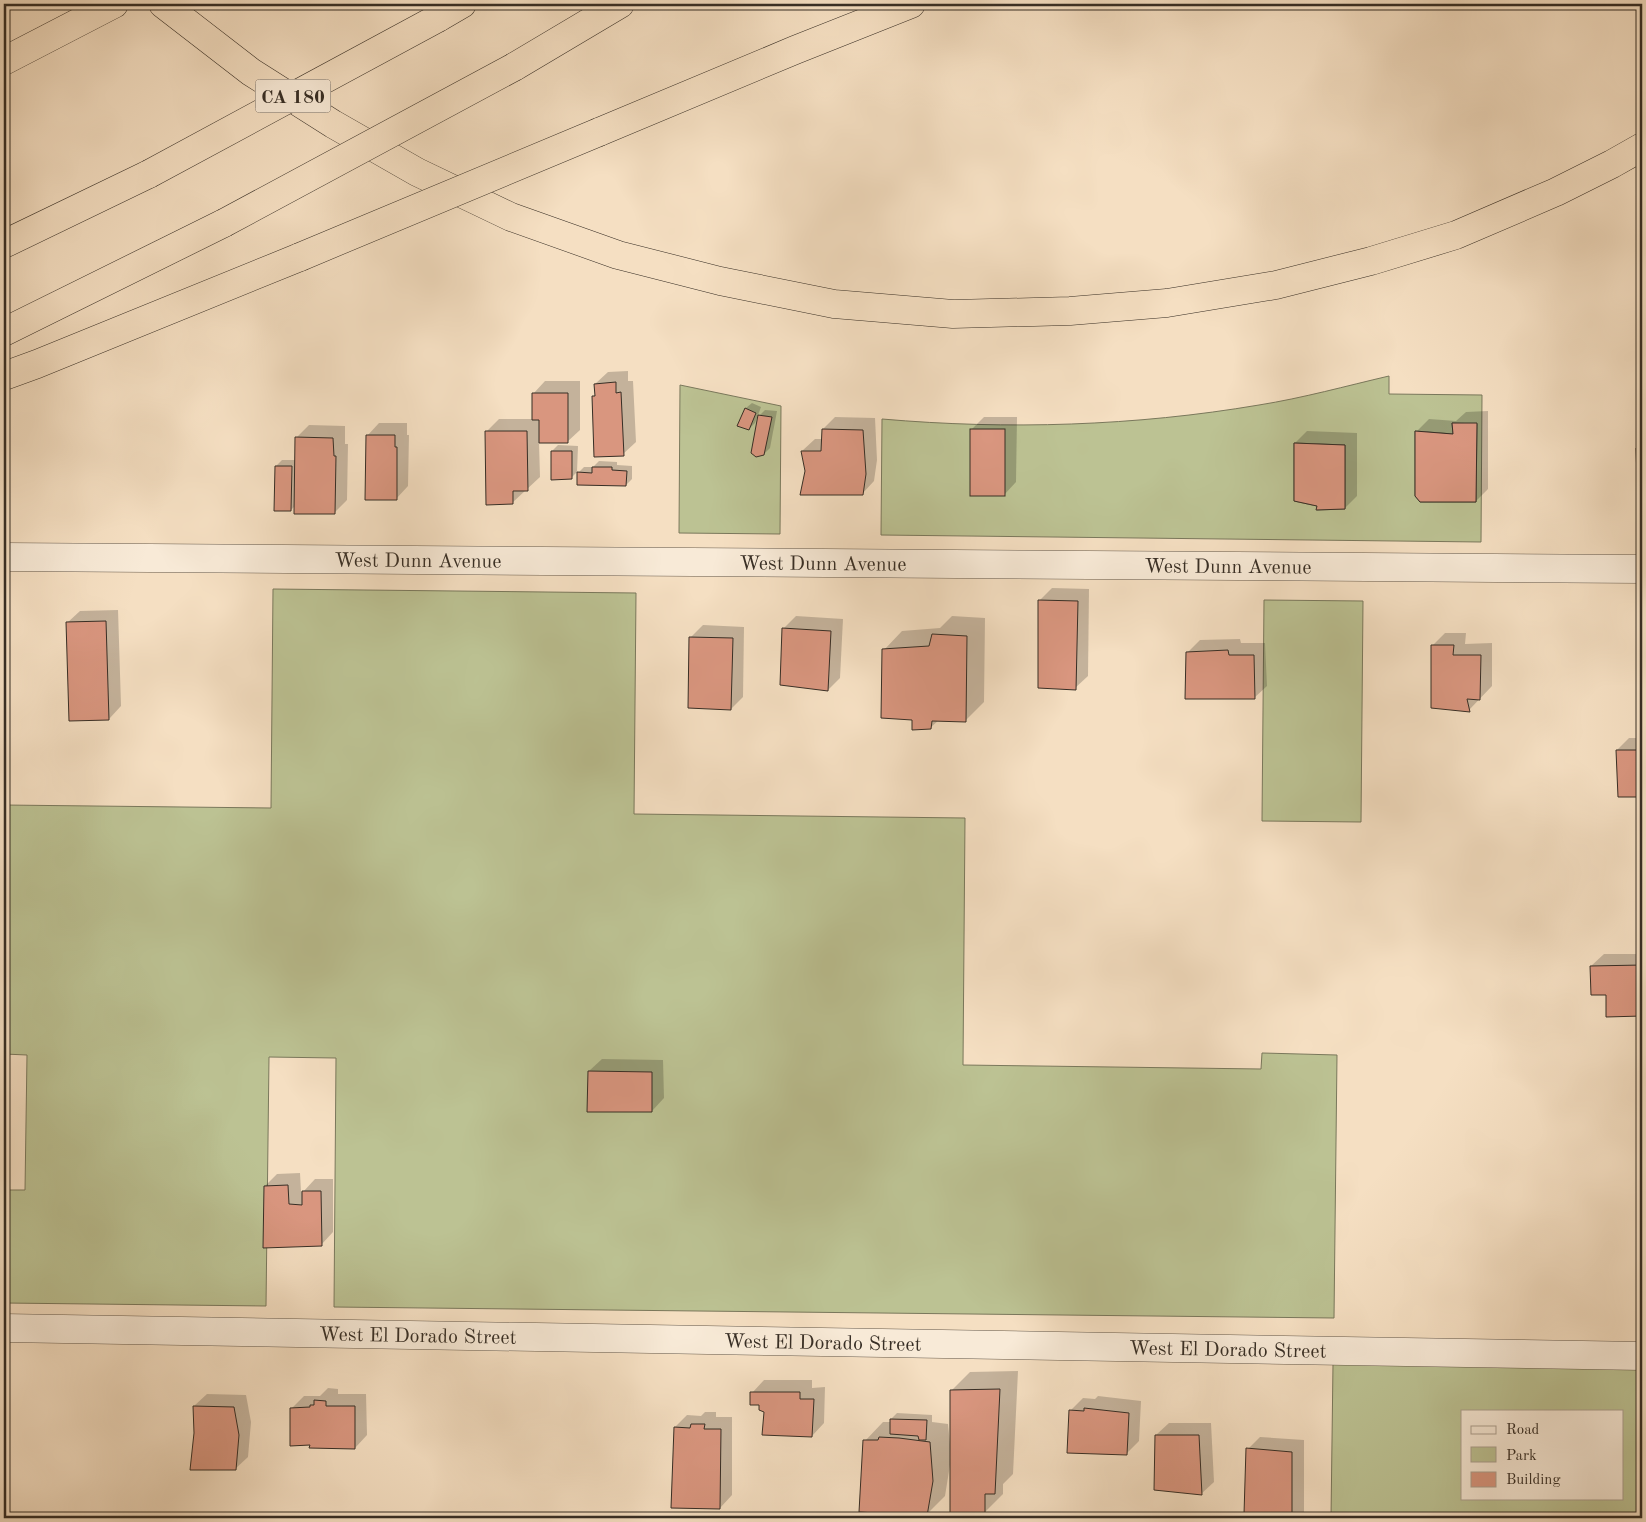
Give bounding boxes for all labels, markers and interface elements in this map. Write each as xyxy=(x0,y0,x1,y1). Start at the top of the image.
road number: CA 180 xyxy=(256,80,330,112)
street label: West Dunn Avenue xyxy=(334,551,502,573)
street label: West Dunn Avenue xyxy=(739,554,907,576)
street label: West Dunn Avenue xyxy=(1144,557,1312,579)
street label: West El Dorado Street xyxy=(319,1325,517,1349)
street label: West El Dorado Street xyxy=(724,1332,922,1356)
street label: West El Dorado Street xyxy=(1129,1339,1327,1363)
legend xyxy=(1461,1410,1624,1500)
text: Road xyxy=(1506,1423,1540,1438)
text: Park xyxy=(1506,1449,1537,1464)
text: Building xyxy=(1506,1473,1561,1488)

